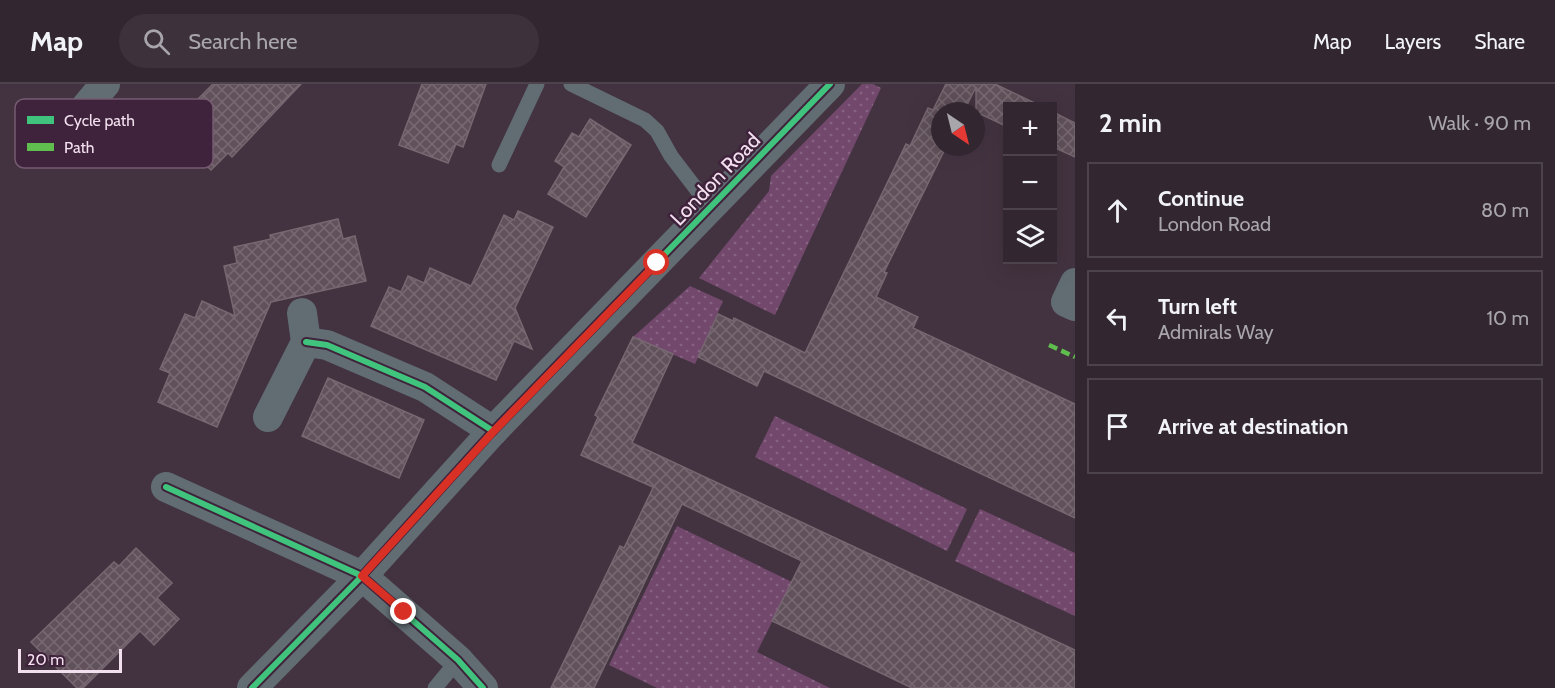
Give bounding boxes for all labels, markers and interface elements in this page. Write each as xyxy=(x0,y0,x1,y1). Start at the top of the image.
search box xyxy=(119,14,539,68)
text: Map xyxy=(30,24,83,58)
icon: search xyxy=(140,25,173,58)
text: Search here xyxy=(188,28,297,55)
text: Map xyxy=(1313,29,1352,54)
text: Layers xyxy=(1385,29,1441,54)
text: Share xyxy=(1474,29,1525,54)
legend xyxy=(15,99,213,168)
north arrow xyxy=(931,102,985,156)
map controls xyxy=(1003,102,1057,264)
button: + xyxy=(1003,102,1057,156)
text: 2 min xyxy=(1099,107,1162,139)
text: Cycle path xyxy=(64,111,135,130)
text: Walk · 90 m xyxy=(1428,111,1531,135)
street label: London Road xyxy=(665,128,765,230)
text: Path xyxy=(64,138,95,157)
button: − xyxy=(1003,156,1057,210)
text: Continue xyxy=(1158,185,1244,212)
icon: ahead xyxy=(1101,194,1134,227)
text: 80 m xyxy=(1481,198,1529,222)
button: layers xyxy=(1003,210,1057,264)
text: London Road xyxy=(1158,212,1271,236)
route start xyxy=(643,249,669,275)
text: Turn left xyxy=(1158,293,1237,320)
icon: left xyxy=(1101,302,1134,335)
text: 10 m xyxy=(1486,306,1529,330)
text: Admirals Way xyxy=(1158,320,1274,344)
icon: arrive xyxy=(1101,410,1134,443)
text: Arrive at destination xyxy=(1158,413,1348,440)
route end xyxy=(390,598,416,624)
scale bar xyxy=(18,646,122,674)
text: 20 m xyxy=(27,650,64,669)

